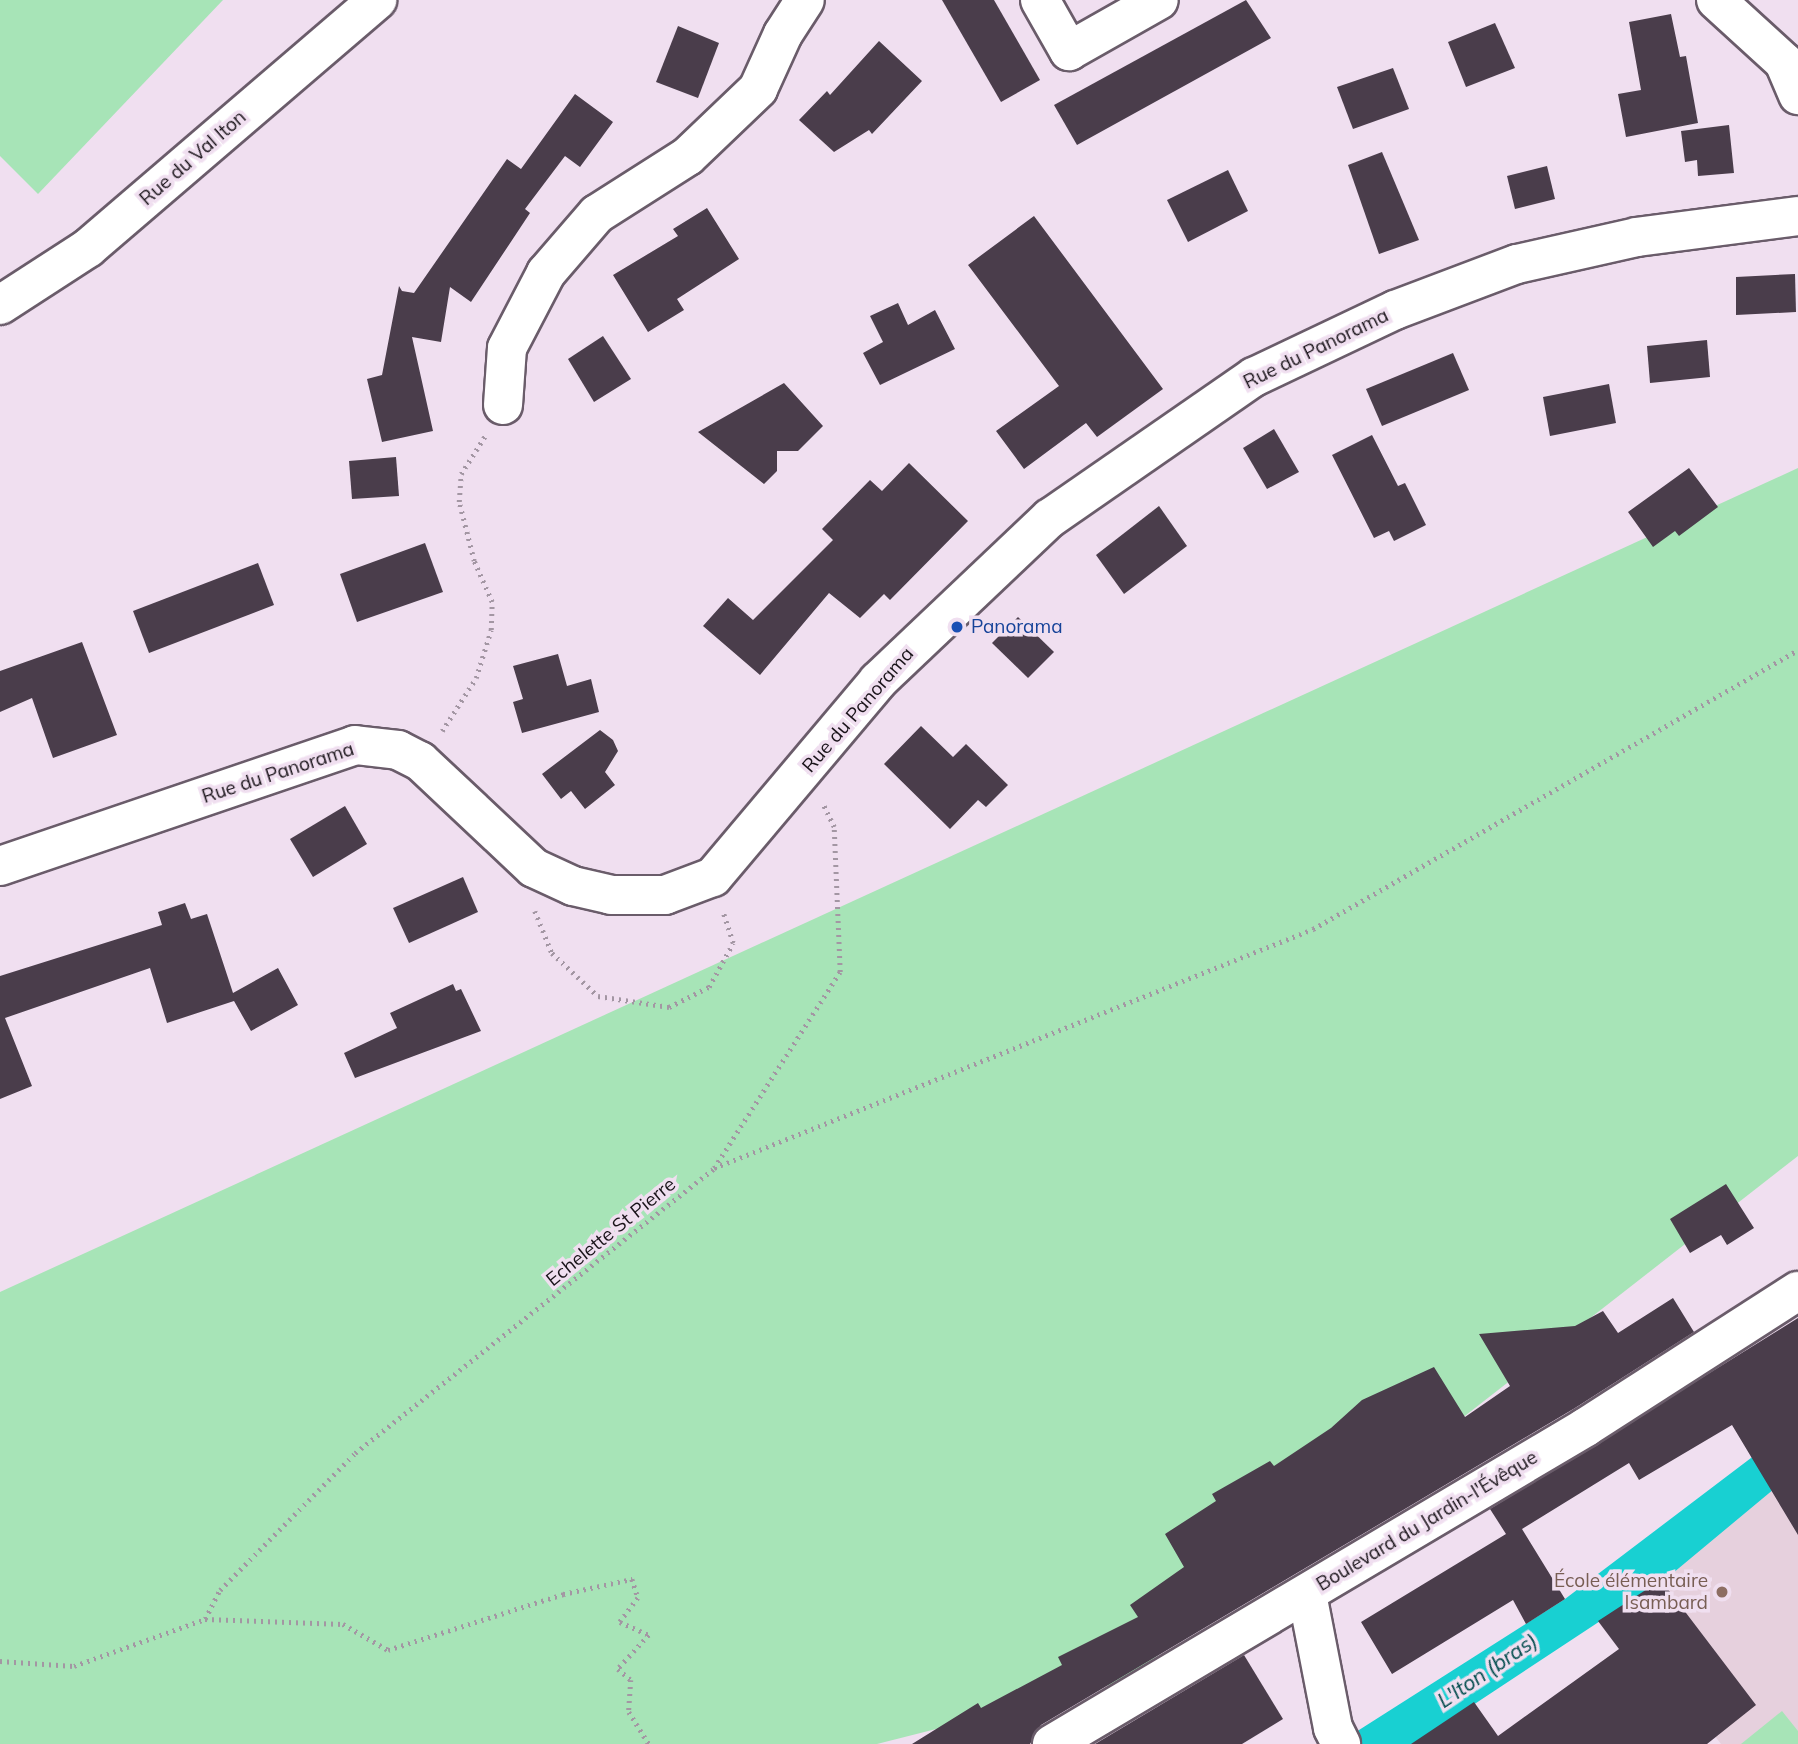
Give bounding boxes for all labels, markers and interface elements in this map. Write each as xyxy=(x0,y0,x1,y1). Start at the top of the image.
street label: Rue du Val Iton xyxy=(135,106,251,210)
street label: Rue du Panorama xyxy=(1240,304,1392,394)
place label: Panorama xyxy=(971,616,1063,638)
marker: Panorama xyxy=(949,619,965,635)
street label: Rue du Panorama xyxy=(797,643,919,777)
street label: Rue du Panorama xyxy=(199,738,357,808)
street label: Echelette St Pierre xyxy=(542,1173,680,1291)
street label: Boulevard du Jardin-l'Évêque xyxy=(1312,1446,1542,1596)
place label: École élémentaire Isambard xyxy=(1554,1570,1708,1614)
marker: École élémentaire Isambard xyxy=(1714,1584,1730,1600)
water label: L'Iton (bras) xyxy=(1432,1627,1542,1713)

